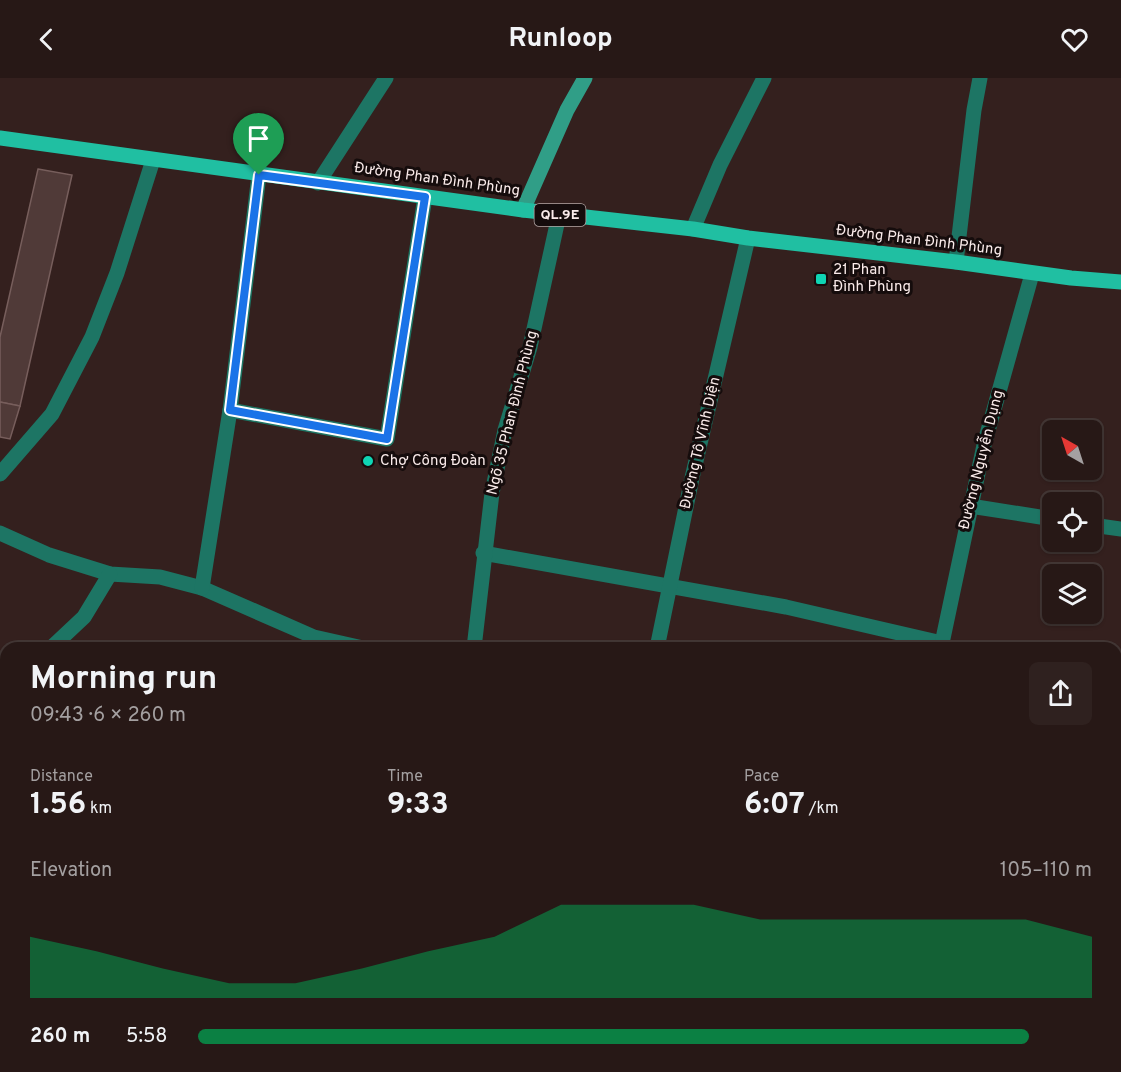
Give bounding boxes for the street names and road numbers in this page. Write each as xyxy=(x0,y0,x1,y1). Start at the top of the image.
street label: Đường Phan Đình Phùng xyxy=(353,159,521,201)
road number: QL.9E xyxy=(534,204,586,226)
street label: Đường Phan Đình Phùng xyxy=(835,221,1003,261)
street label: Ngõ 35 Phan Đình Phùng xyxy=(483,329,543,497)
street label: Đường Tô Vĩnh Diện xyxy=(677,375,725,511)
street label: Đường Nguyễn Dụng xyxy=(954,388,1009,532)

